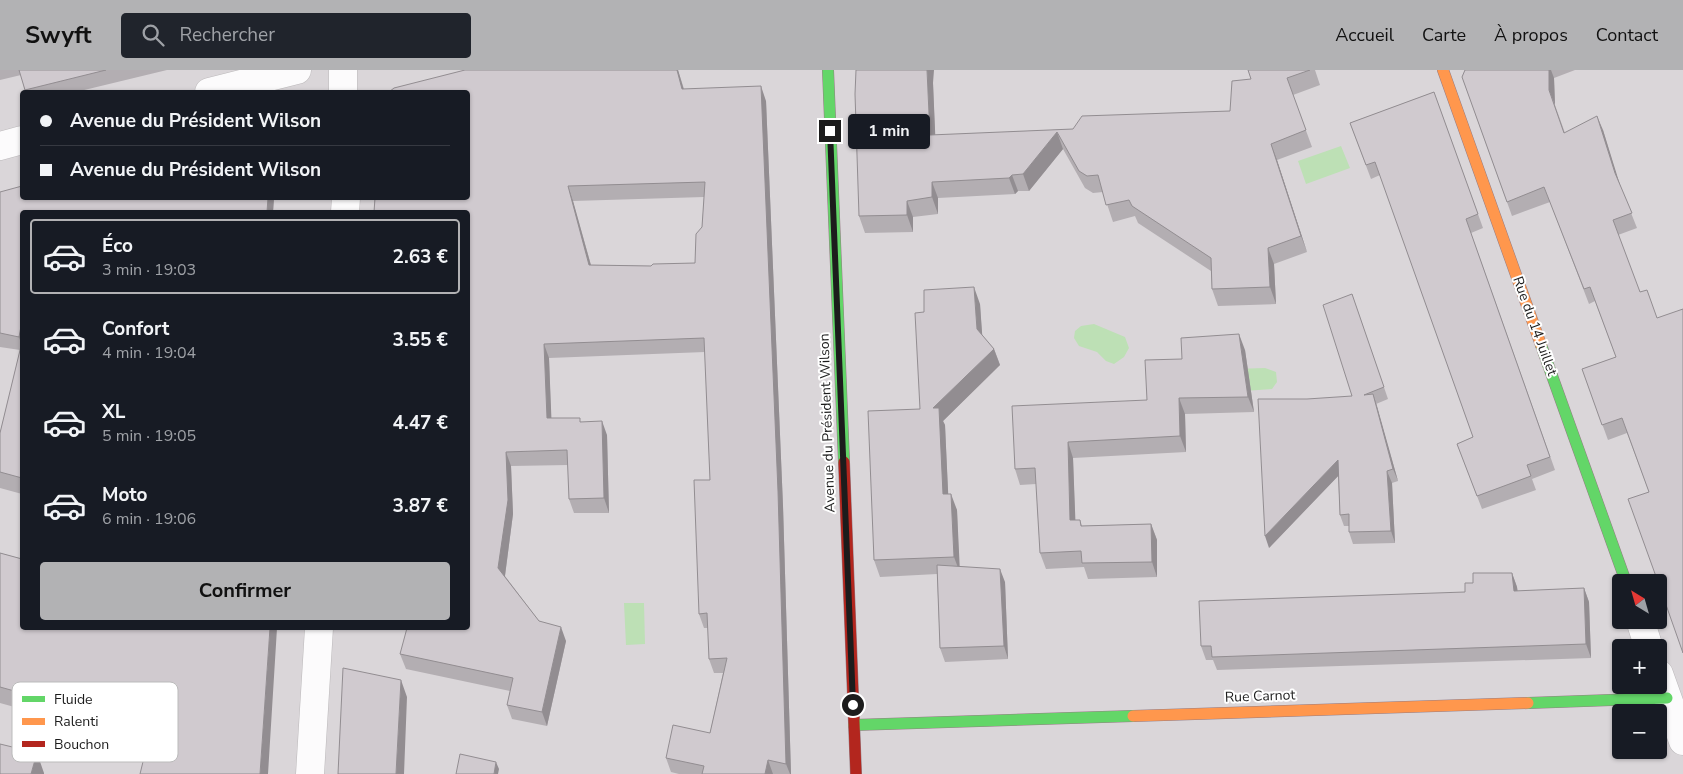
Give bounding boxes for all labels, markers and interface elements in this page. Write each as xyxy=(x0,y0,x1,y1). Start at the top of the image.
search box xyxy=(121,13,471,58)
text: Swyft xyxy=(25,19,91,51)
icon: search xyxy=(139,21,167,49)
text: Rechercher xyxy=(179,22,275,48)
text: Accueil xyxy=(1335,23,1394,47)
text: Carte xyxy=(1422,23,1466,47)
text: À propos xyxy=(1494,23,1568,47)
text: Contact xyxy=(1596,23,1658,47)
text: Avenue du Président Wilson xyxy=(70,108,321,134)
callout: 1 min xyxy=(848,114,930,148)
route end xyxy=(819,120,841,142)
text: 1 min xyxy=(868,120,910,142)
text: Avenue du Président Wilson xyxy=(70,157,321,183)
text: Éco xyxy=(102,233,133,259)
icon: car xyxy=(42,234,87,279)
text: 2.63 € xyxy=(393,244,448,270)
text: 3 min · 19:03 xyxy=(102,259,196,281)
street label: Rue du 14 Juillet xyxy=(1508,274,1562,378)
text: Confort xyxy=(102,316,169,342)
icon: car xyxy=(42,317,87,362)
text: 3.55 € xyxy=(393,327,448,353)
street label: Avenue du Président Wilson xyxy=(814,333,840,513)
text: 4 min · 19:04 xyxy=(102,342,196,364)
text: XL xyxy=(102,399,125,425)
icon: car xyxy=(42,400,87,445)
text: 4.47 € xyxy=(393,410,448,436)
text: 5 min · 19:05 xyxy=(102,425,196,447)
text: Moto xyxy=(102,482,148,508)
icon: car xyxy=(42,483,87,528)
text: 3.87 € xyxy=(393,493,448,519)
text: 6 min · 19:06 xyxy=(102,508,196,530)
button: Confirmer xyxy=(40,562,450,620)
north arrow xyxy=(1612,574,1668,629)
map controls xyxy=(1612,574,1667,759)
button: + xyxy=(1612,639,1667,694)
legend xyxy=(12,682,178,762)
street label: Rue Carnot xyxy=(1224,685,1296,707)
text: Fluide xyxy=(54,690,93,709)
route start xyxy=(842,694,864,716)
button: − xyxy=(1612,704,1667,759)
text: Ralenti xyxy=(54,712,98,731)
text: Bouchon xyxy=(54,735,109,754)

